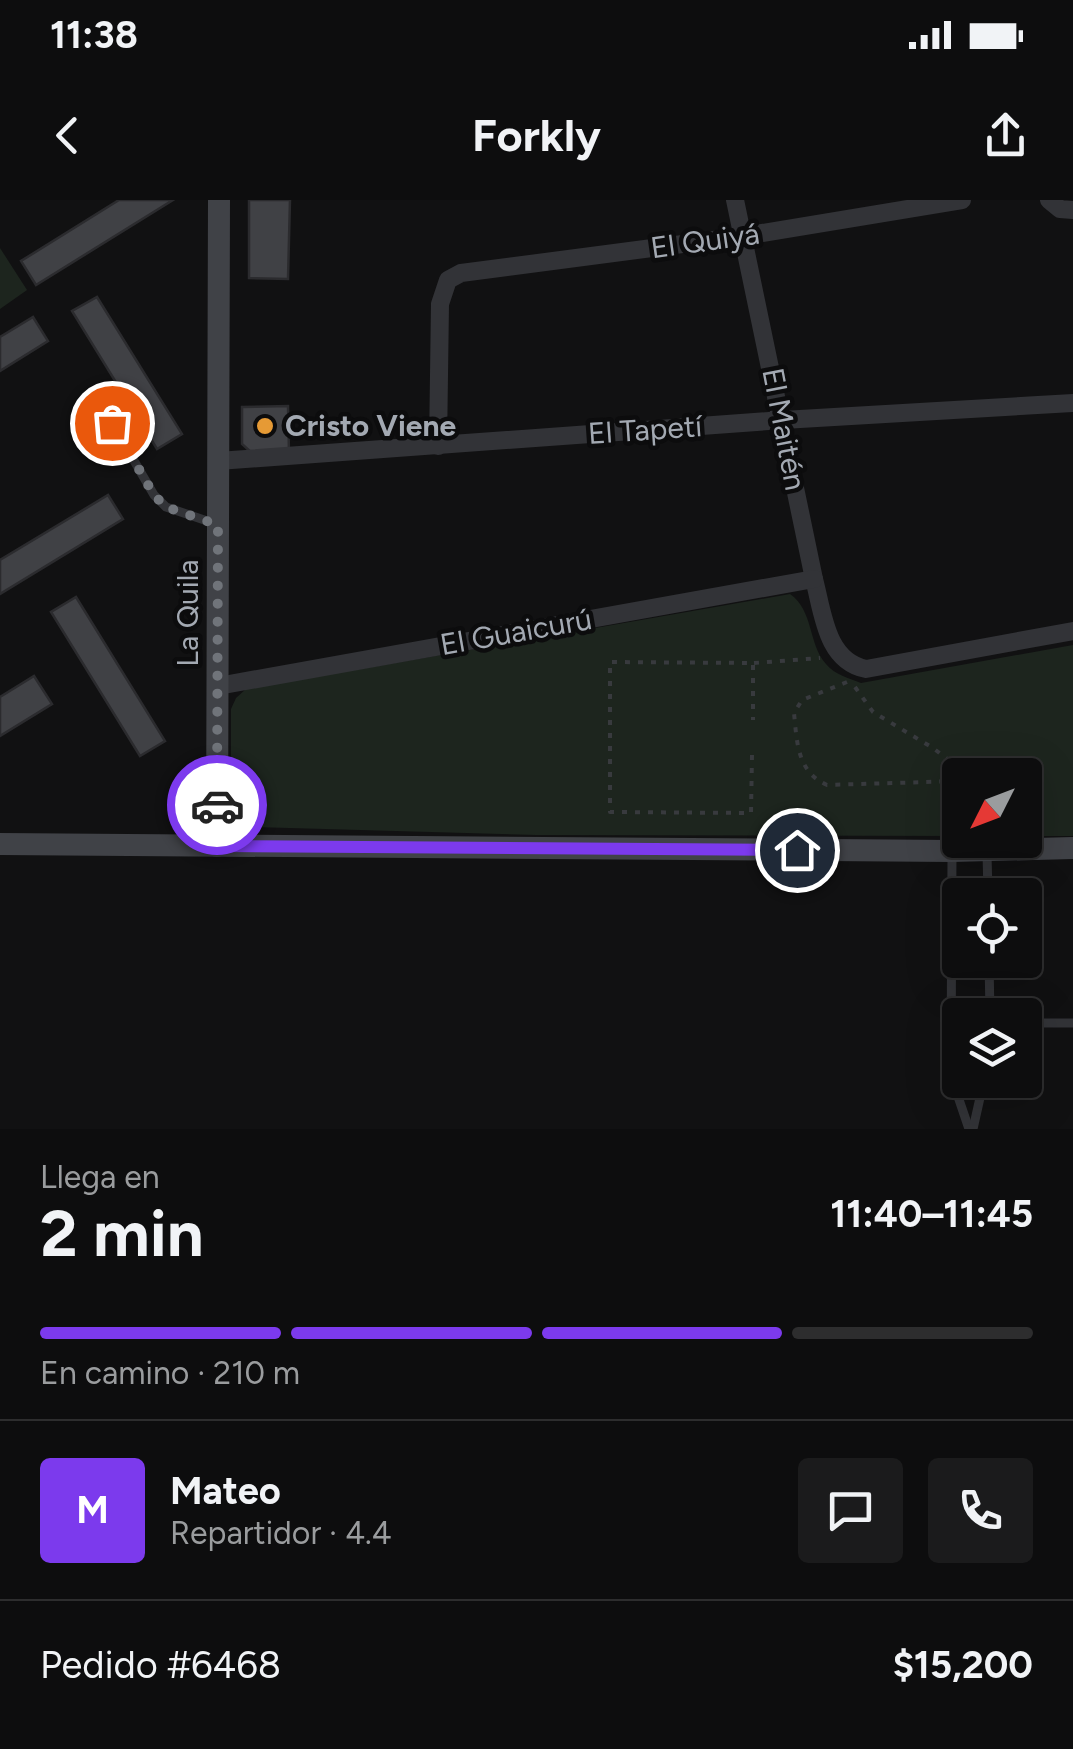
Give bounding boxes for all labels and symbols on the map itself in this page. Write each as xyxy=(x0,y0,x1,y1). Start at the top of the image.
street label: El Quiyá xyxy=(648,215,762,266)
street label: El Maitén xyxy=(755,365,814,493)
pin xyxy=(70,381,155,466)
place label: Cristo Viene xyxy=(285,407,456,444)
street label: El Tapetí xyxy=(587,407,705,452)
marker: Cristo Viene xyxy=(254,415,276,437)
street label: La Quila xyxy=(169,559,206,667)
street label: El Guaicurú xyxy=(437,600,595,663)
courier xyxy=(167,755,267,855)
north arrow xyxy=(942,758,1042,858)
pin xyxy=(755,808,840,893)

